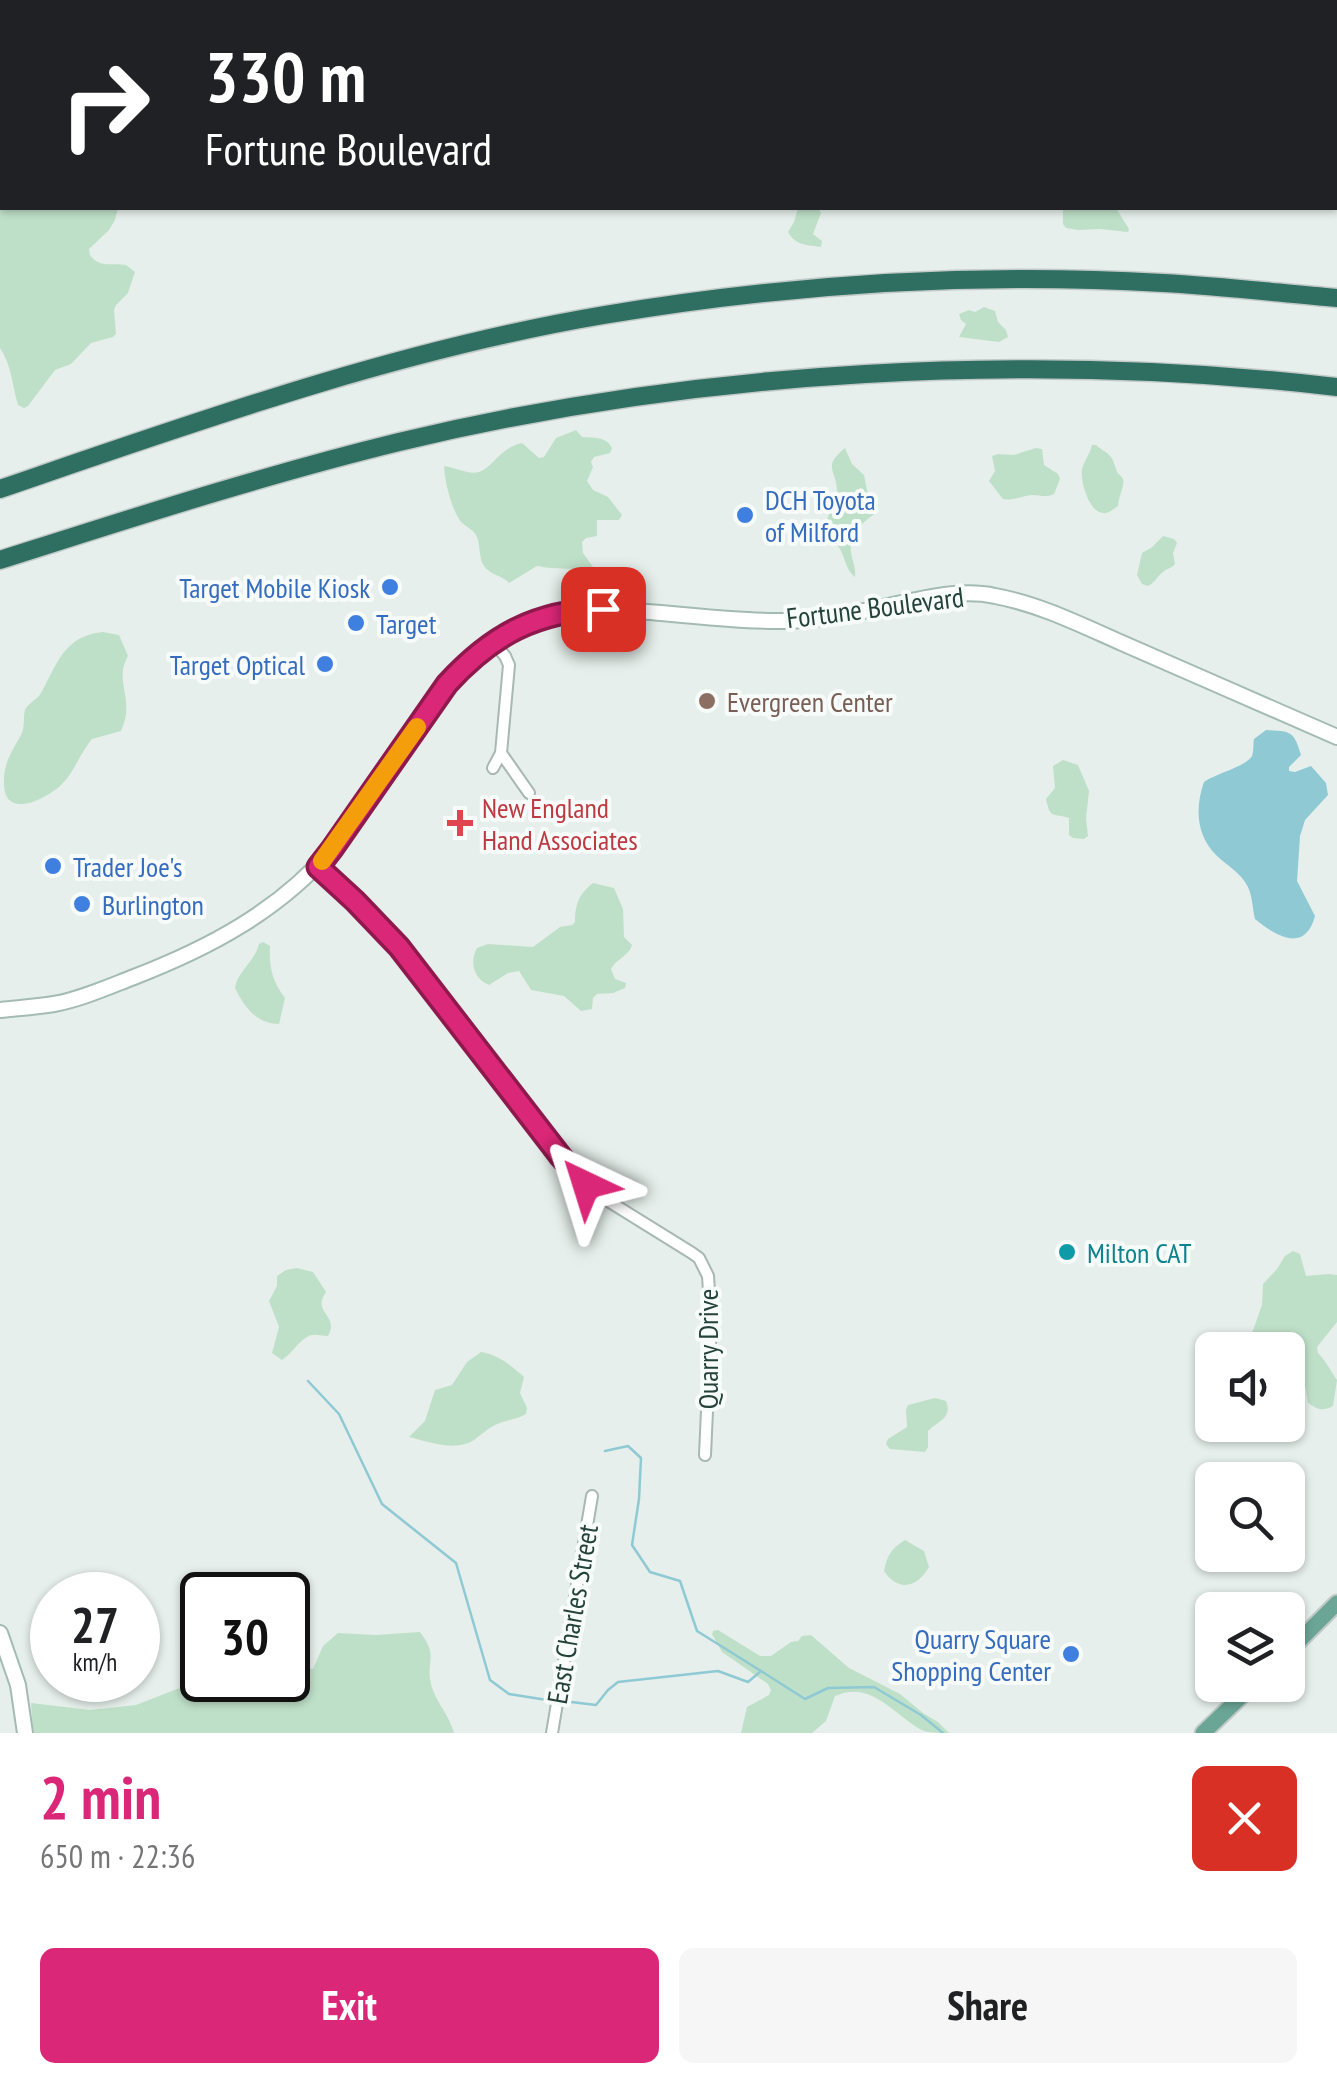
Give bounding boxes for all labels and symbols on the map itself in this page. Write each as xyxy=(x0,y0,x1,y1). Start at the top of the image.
place label: DCH Toyota of Milford xyxy=(765,481,876,550)
marker: DCH Toyota of Milford xyxy=(734,504,756,526)
pin xyxy=(561,567,646,652)
place label: Target Mobile Kiosk xyxy=(179,569,370,606)
marker: Target Mobile Kiosk xyxy=(379,576,401,598)
street label: Fortune Boulevard xyxy=(784,578,966,636)
place label: Target xyxy=(376,605,437,642)
marker: Target xyxy=(345,612,367,634)
place label: Target Optical xyxy=(170,646,305,683)
marker: Target Optical xyxy=(314,653,336,675)
place label: Evergreen Center xyxy=(727,683,893,720)
marker: Evergreen Center xyxy=(696,690,718,712)
place label: New England Hand Associates xyxy=(482,789,638,858)
marker: New England Hand Associates xyxy=(447,810,473,836)
place label: Trader Joe's xyxy=(73,848,182,885)
marker: Trader Joe's xyxy=(42,855,64,877)
place label: Burlington xyxy=(102,886,204,923)
marker: Burlington xyxy=(71,893,93,915)
position arrow xyxy=(534,1133,638,1237)
place label: Milton CAT xyxy=(1087,1234,1192,1271)
marker: Milton CAT xyxy=(1056,1241,1078,1263)
street label: Quarry Drive xyxy=(689,1289,726,1409)
street label: East Charles Street xyxy=(538,1521,606,1707)
speed limit sign: 30 xyxy=(180,1572,310,1702)
place label: Quarry Square Shopping Center xyxy=(891,1620,1051,1689)
marker: Quarry Square Shopping Center xyxy=(1060,1643,1082,1665)

